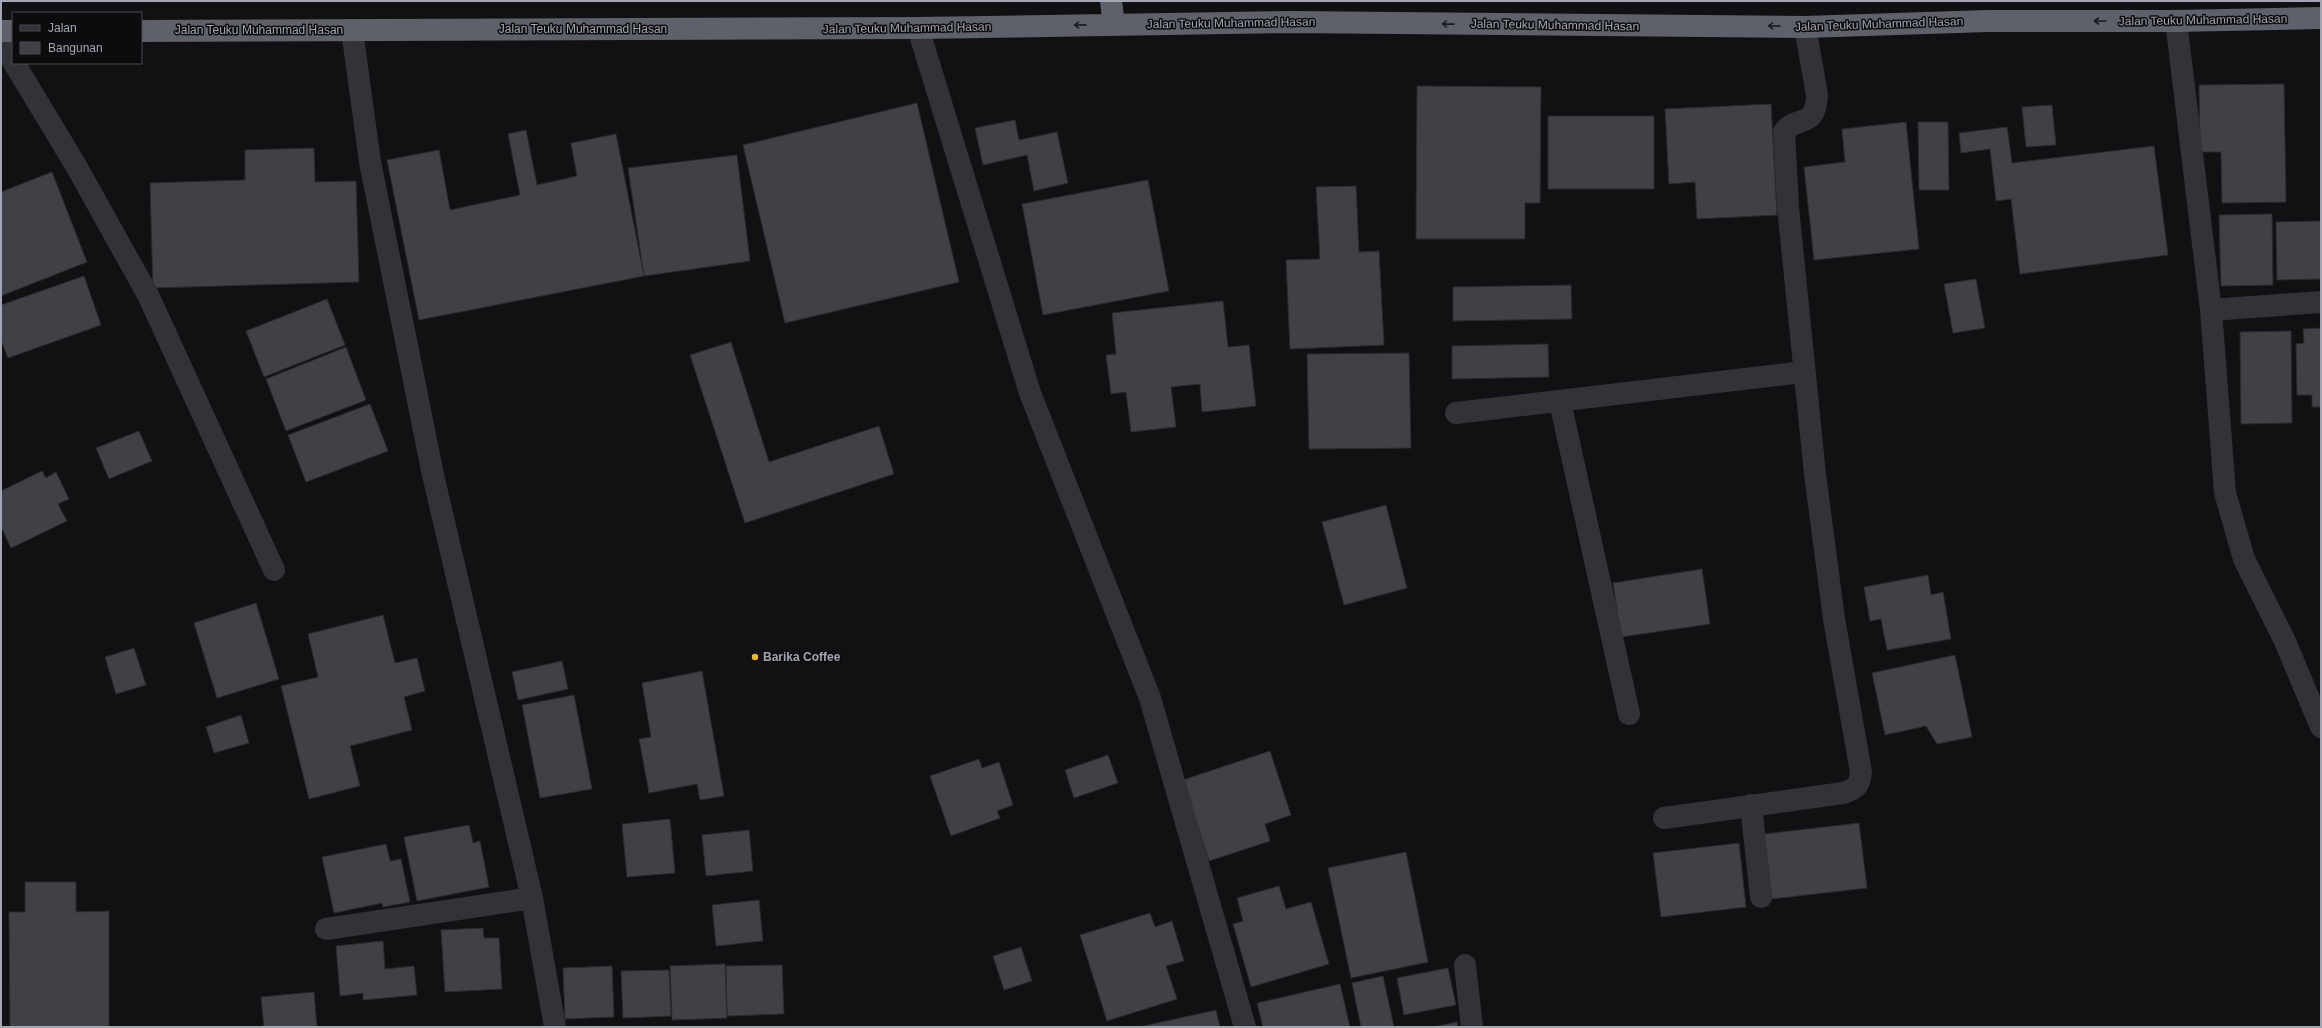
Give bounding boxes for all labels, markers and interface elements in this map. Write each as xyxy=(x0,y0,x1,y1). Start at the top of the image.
legend xyxy=(12,12,142,64)
street label: Jalan Teuku Muhammad Hasan xyxy=(2119,12,2287,28)
street label: Jalan Teuku Muhammad Hasan xyxy=(1795,14,1963,34)
street label: Jalan Teuku Muhammad Hasan xyxy=(1147,15,1315,31)
street label: Jalan Teuku Muhammad Hasan xyxy=(1471,17,1639,33)
one-way arrow xyxy=(2094,17,2107,25)
street label: Jalan Teuku Muhammad Hasan xyxy=(823,20,991,36)
one-way arrow xyxy=(1442,20,1455,28)
text: Jalan xyxy=(48,21,77,35)
one-way arrow xyxy=(1074,21,1087,29)
street label: Jalan Teuku Muhammad Hasan xyxy=(499,22,667,36)
street label: Jalan Teuku Muhammad Hasan xyxy=(175,23,343,37)
one-way arrow xyxy=(1768,23,1781,30)
text: Bangunan xyxy=(48,41,103,55)
place label: Barika Coffee xyxy=(763,650,841,664)
marker: Barika Coffee xyxy=(750,652,760,662)

